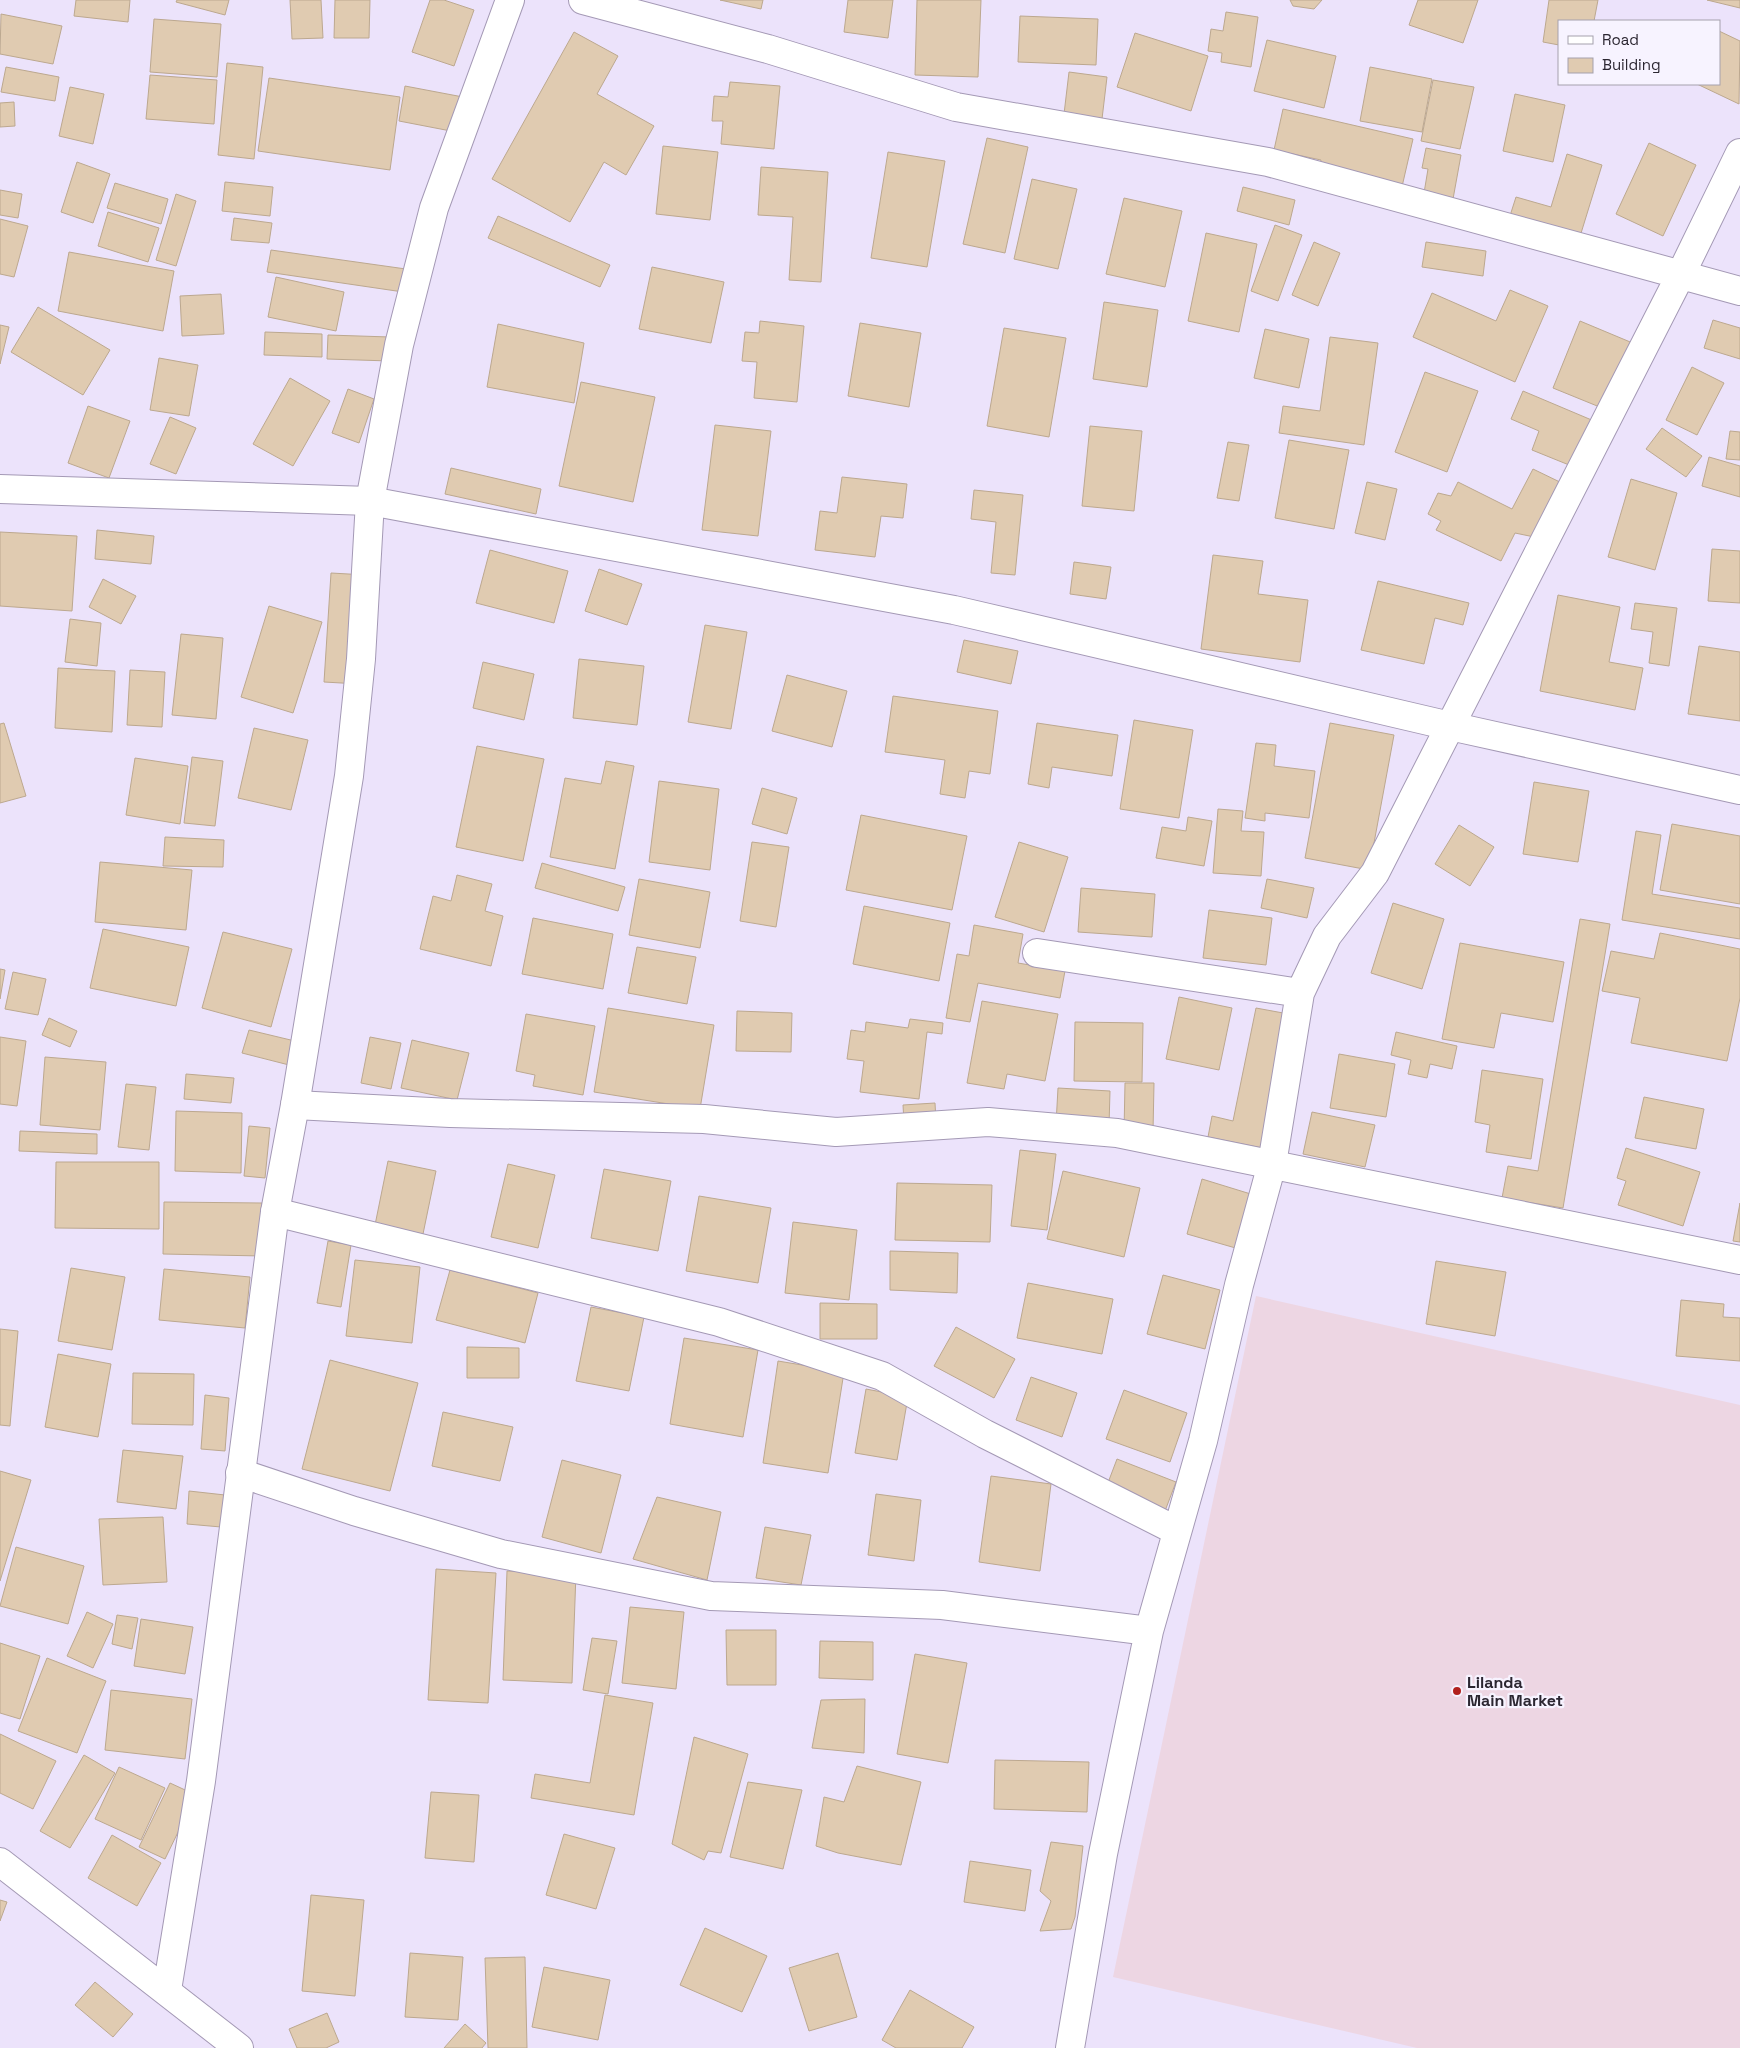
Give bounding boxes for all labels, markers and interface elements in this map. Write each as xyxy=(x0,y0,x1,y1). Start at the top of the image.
legend xyxy=(1558,20,1720,85)
text: Road xyxy=(1602,30,1639,49)
text: Building xyxy=(1602,55,1661,74)
place label: Lilanda Main Market xyxy=(1467,1672,1563,1711)
marker: Lilanda Main Market xyxy=(1451,1685,1463,1697)

